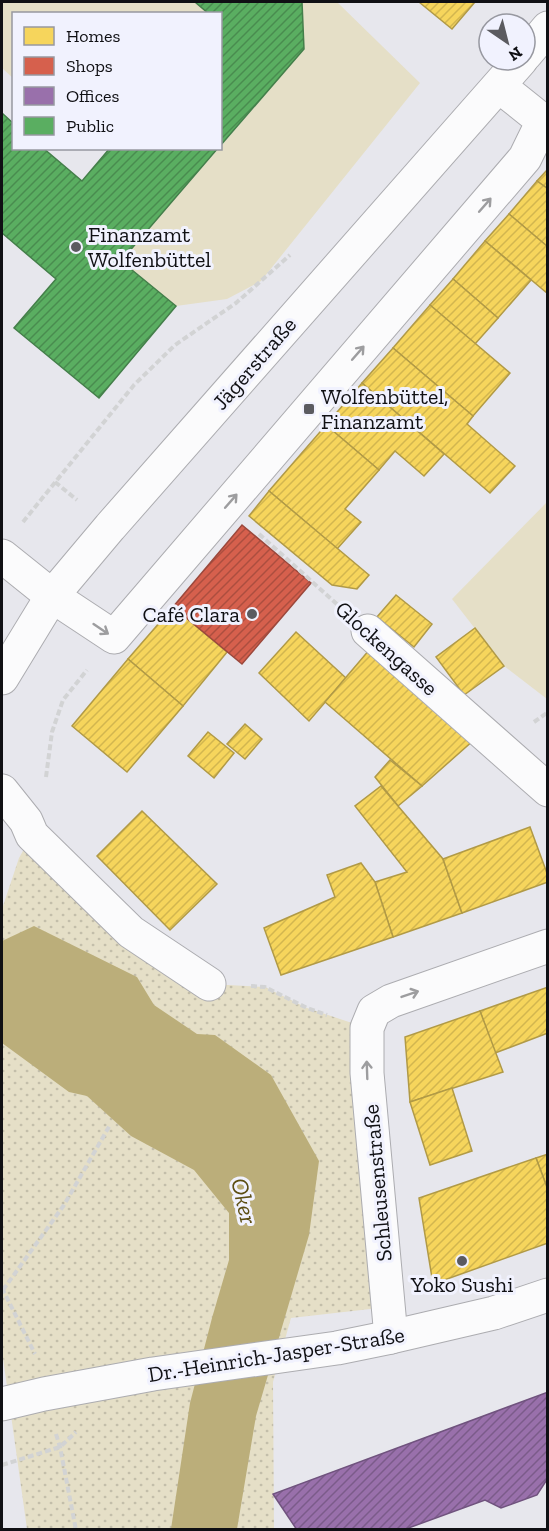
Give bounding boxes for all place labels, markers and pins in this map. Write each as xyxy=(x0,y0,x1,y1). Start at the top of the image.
place label: Finanzamt Wolfenbüttel xyxy=(88,221,211,273)
marker: Finanzamt Wolfenbüttel xyxy=(69,240,83,254)
place label: Wolfenbüttel, Finanzamt xyxy=(321,383,449,435)
marker: Wolfenbüttel, Finanzamt xyxy=(302,402,316,416)
place label: Café Clara xyxy=(142,601,240,628)
marker: Café Clara xyxy=(245,607,259,621)
marker: Yoko Sushi xyxy=(455,1254,469,1268)
place label: Yoko Sushi xyxy=(410,1271,513,1298)

